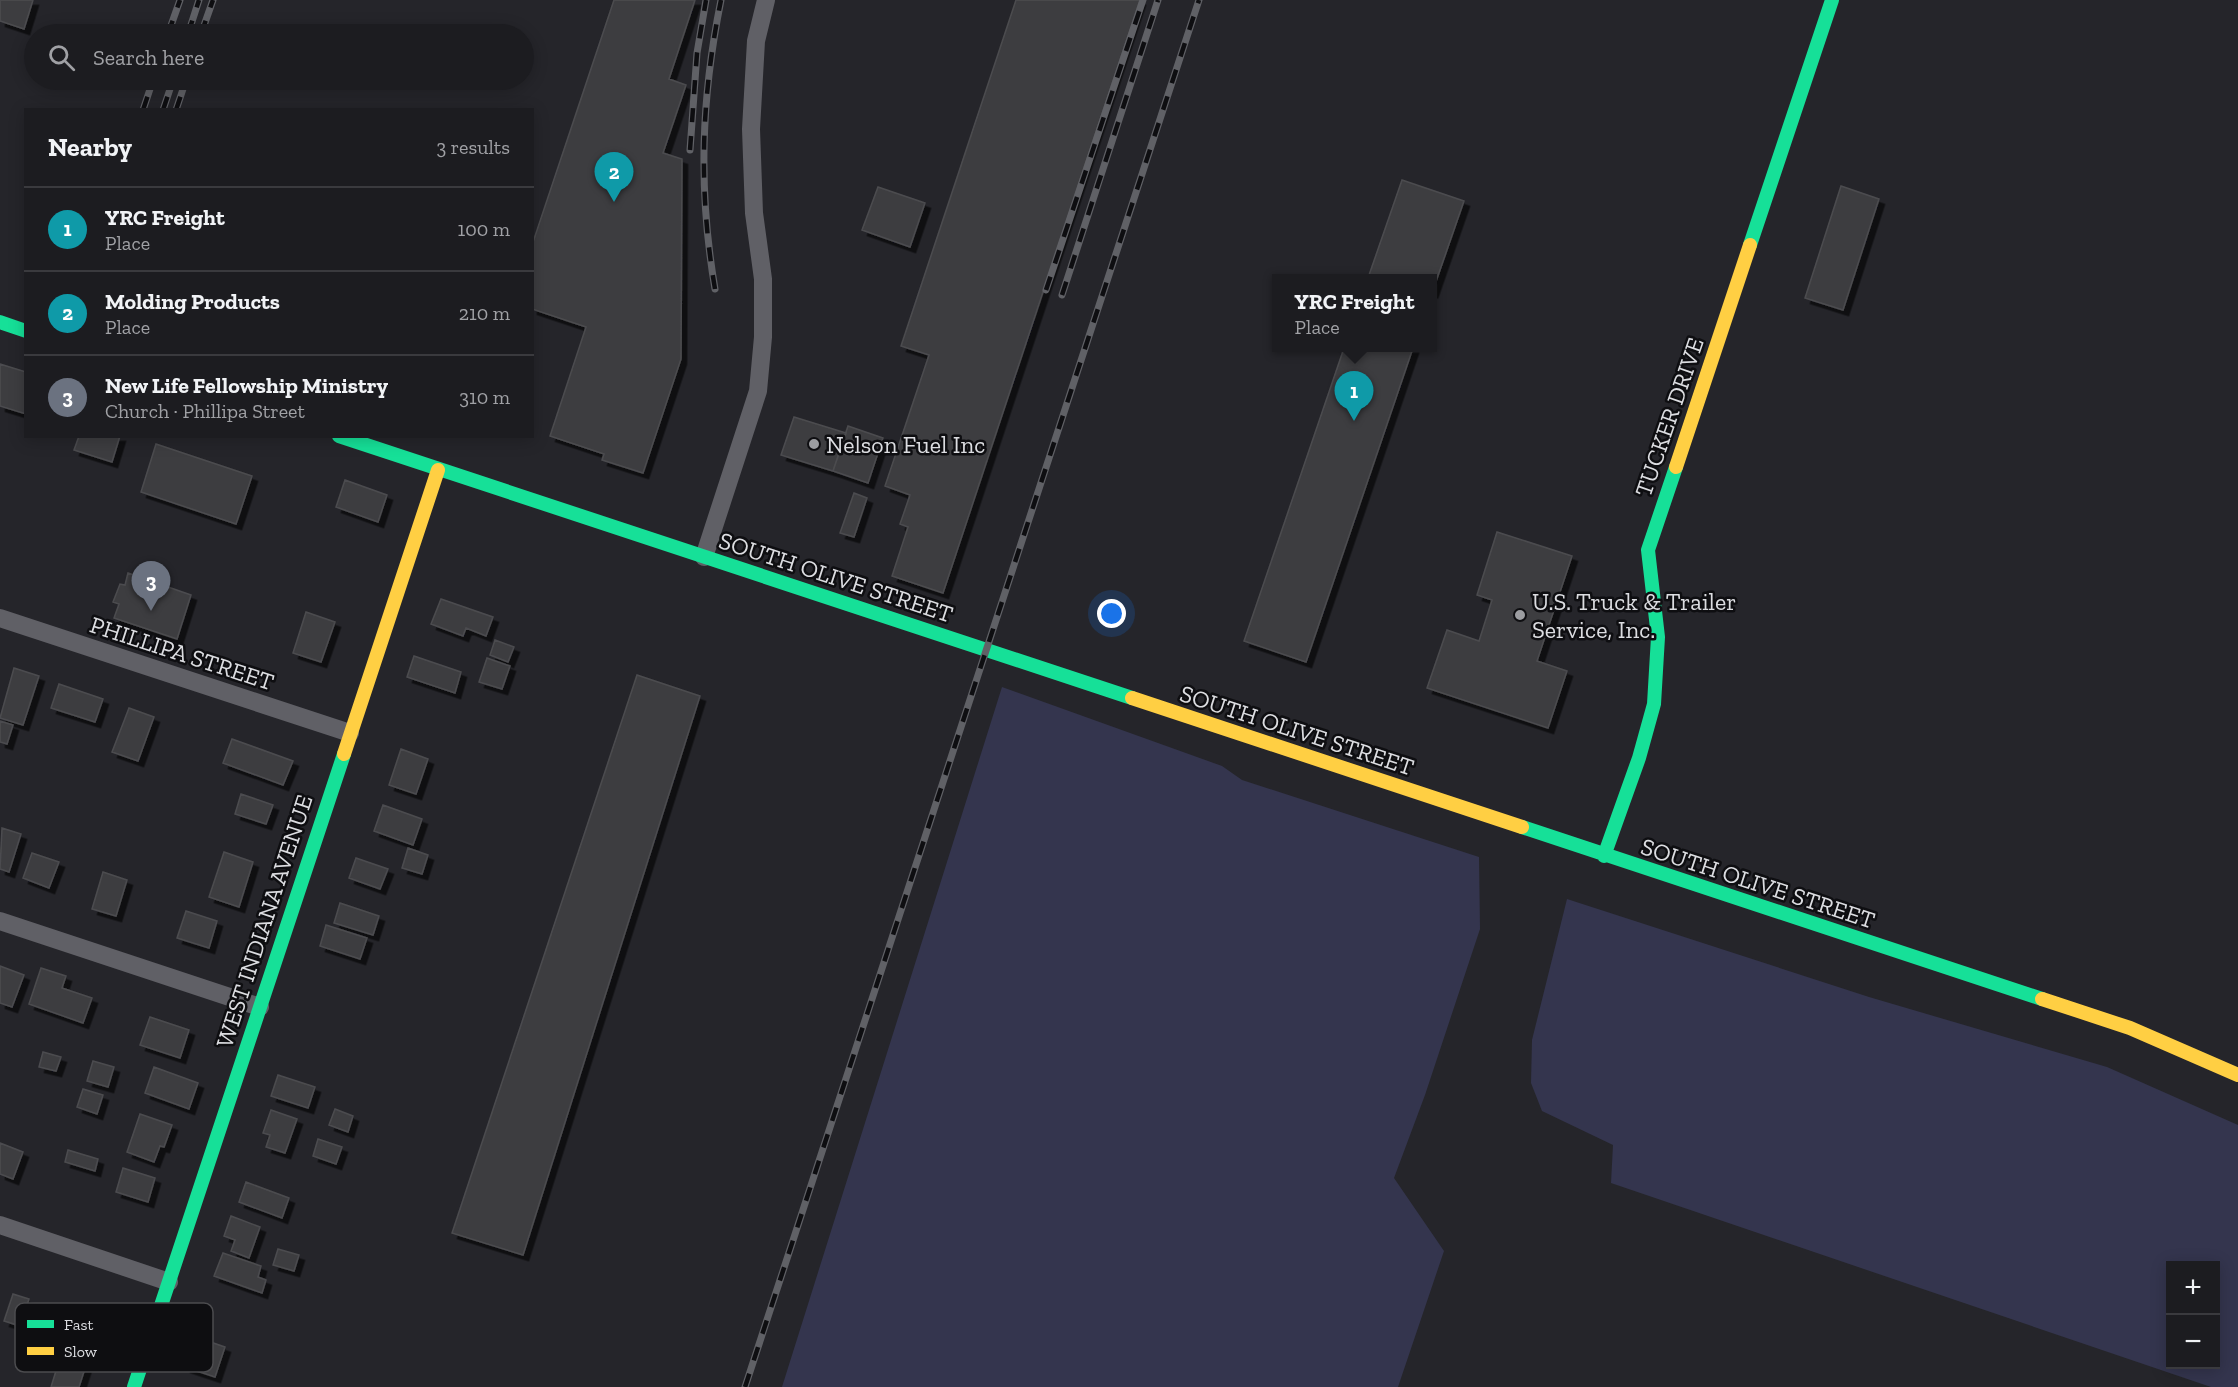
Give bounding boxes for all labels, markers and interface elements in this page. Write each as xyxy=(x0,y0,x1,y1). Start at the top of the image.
search box xyxy=(24,24,534,90)
icon: search xyxy=(45,41,78,74)
text: Search here xyxy=(93,44,204,71)
text: Nearby xyxy=(48,131,132,163)
text: 3 results xyxy=(436,135,510,159)
pin: 2 xyxy=(594,152,634,202)
text: YRC Freight xyxy=(105,204,225,231)
text: 1 xyxy=(63,217,72,241)
text: 100 m xyxy=(457,217,510,241)
text: Place xyxy=(105,231,150,255)
popup xyxy=(1272,274,1437,352)
text: Molding Products xyxy=(105,288,280,315)
text: YRC Freight xyxy=(1295,288,1414,315)
text: 2 xyxy=(62,301,73,325)
text: 210 m xyxy=(459,301,510,325)
text: Place xyxy=(105,315,150,339)
text: Place xyxy=(1295,315,1340,339)
street label: TUCKER DRIVE xyxy=(1628,334,1710,500)
text: New Life Fellowship Ministry xyxy=(105,372,388,399)
pin: 1 xyxy=(1334,372,1374,421)
text: 3 xyxy=(62,385,73,409)
text: 310 m xyxy=(459,385,510,409)
text: Church · Phillipa Street xyxy=(105,399,305,423)
place label: Nelson Fuel Inc xyxy=(826,430,985,459)
marker: Nelson Fuel Inc xyxy=(807,437,821,451)
street label: SOUTH OLIVE STREET xyxy=(715,525,957,629)
pin: 3 xyxy=(132,562,170,611)
place label: U.S. Truck & Trailer Service, Inc. xyxy=(1532,587,1736,644)
your location xyxy=(1097,599,1126,628)
marker: U.S. Truck & Trailer Service, Inc. xyxy=(1513,608,1527,622)
street label: PHILLIPA STREET xyxy=(86,610,278,696)
street label: SOUTH OLIVE STREET xyxy=(1176,678,1418,782)
street label: WEST INDIANA AVENUE xyxy=(209,791,319,1051)
street label: SOUTH OLIVE STREET xyxy=(1637,831,1879,935)
map controls xyxy=(2166,1261,2220,1369)
button: + xyxy=(2166,1261,2220,1315)
legend xyxy=(15,1303,213,1372)
text: Fast xyxy=(64,1315,93,1334)
button: − xyxy=(2166,1315,2220,1369)
text: Slow xyxy=(64,1342,98,1361)

